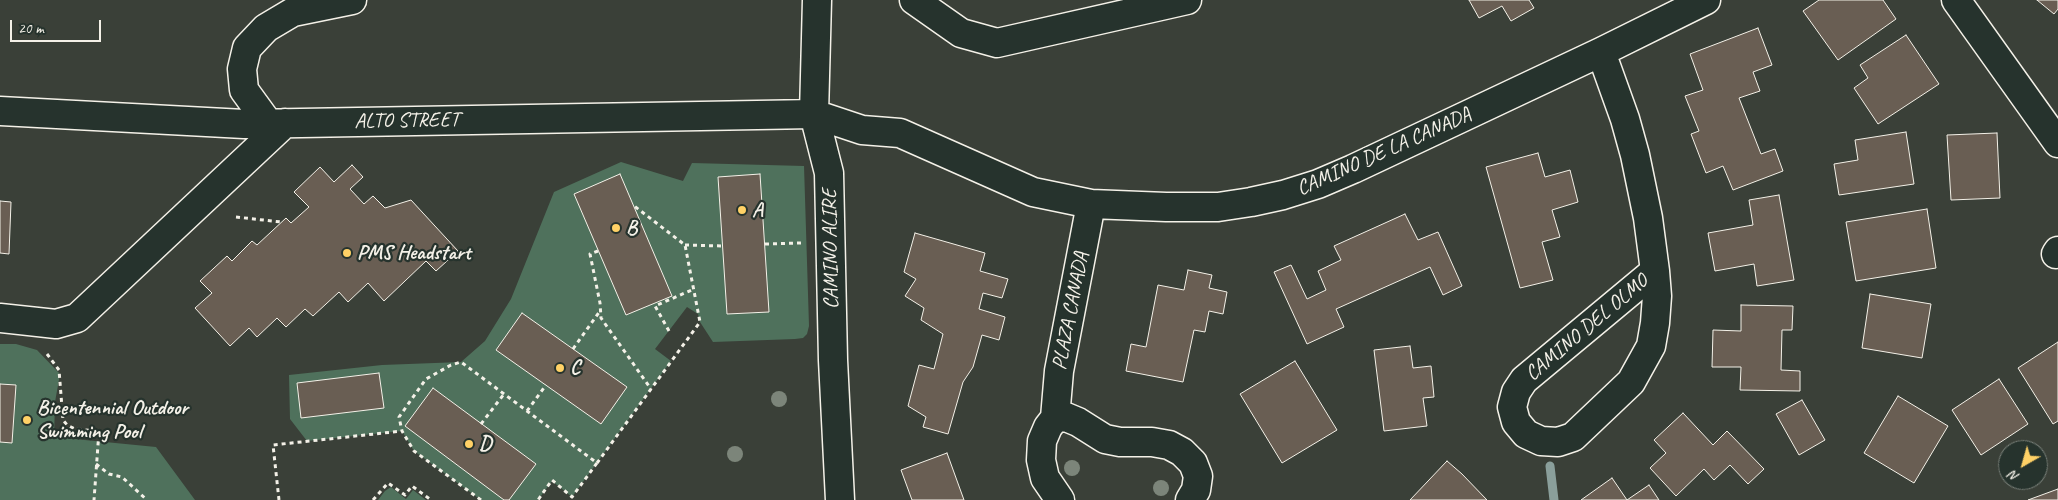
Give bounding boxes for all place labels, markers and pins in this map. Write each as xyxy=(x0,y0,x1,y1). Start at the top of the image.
place label: A xyxy=(752,197,763,223)
marker: A xyxy=(736,204,748,216)
place label: B xyxy=(626,215,637,241)
marker: B xyxy=(610,222,622,234)
place label: PMS Headstart xyxy=(357,240,471,266)
marker: PMS Headstart xyxy=(341,247,353,259)
place label: C xyxy=(570,355,580,381)
marker: C xyxy=(554,362,566,374)
place label: Bicentennial Outdoor Swimming Pool xyxy=(37,395,188,445)
marker: Bicentennial Outdoor Swimming Pool xyxy=(21,414,33,426)
place label: D xyxy=(479,431,491,457)
marker: D xyxy=(463,438,475,450)

